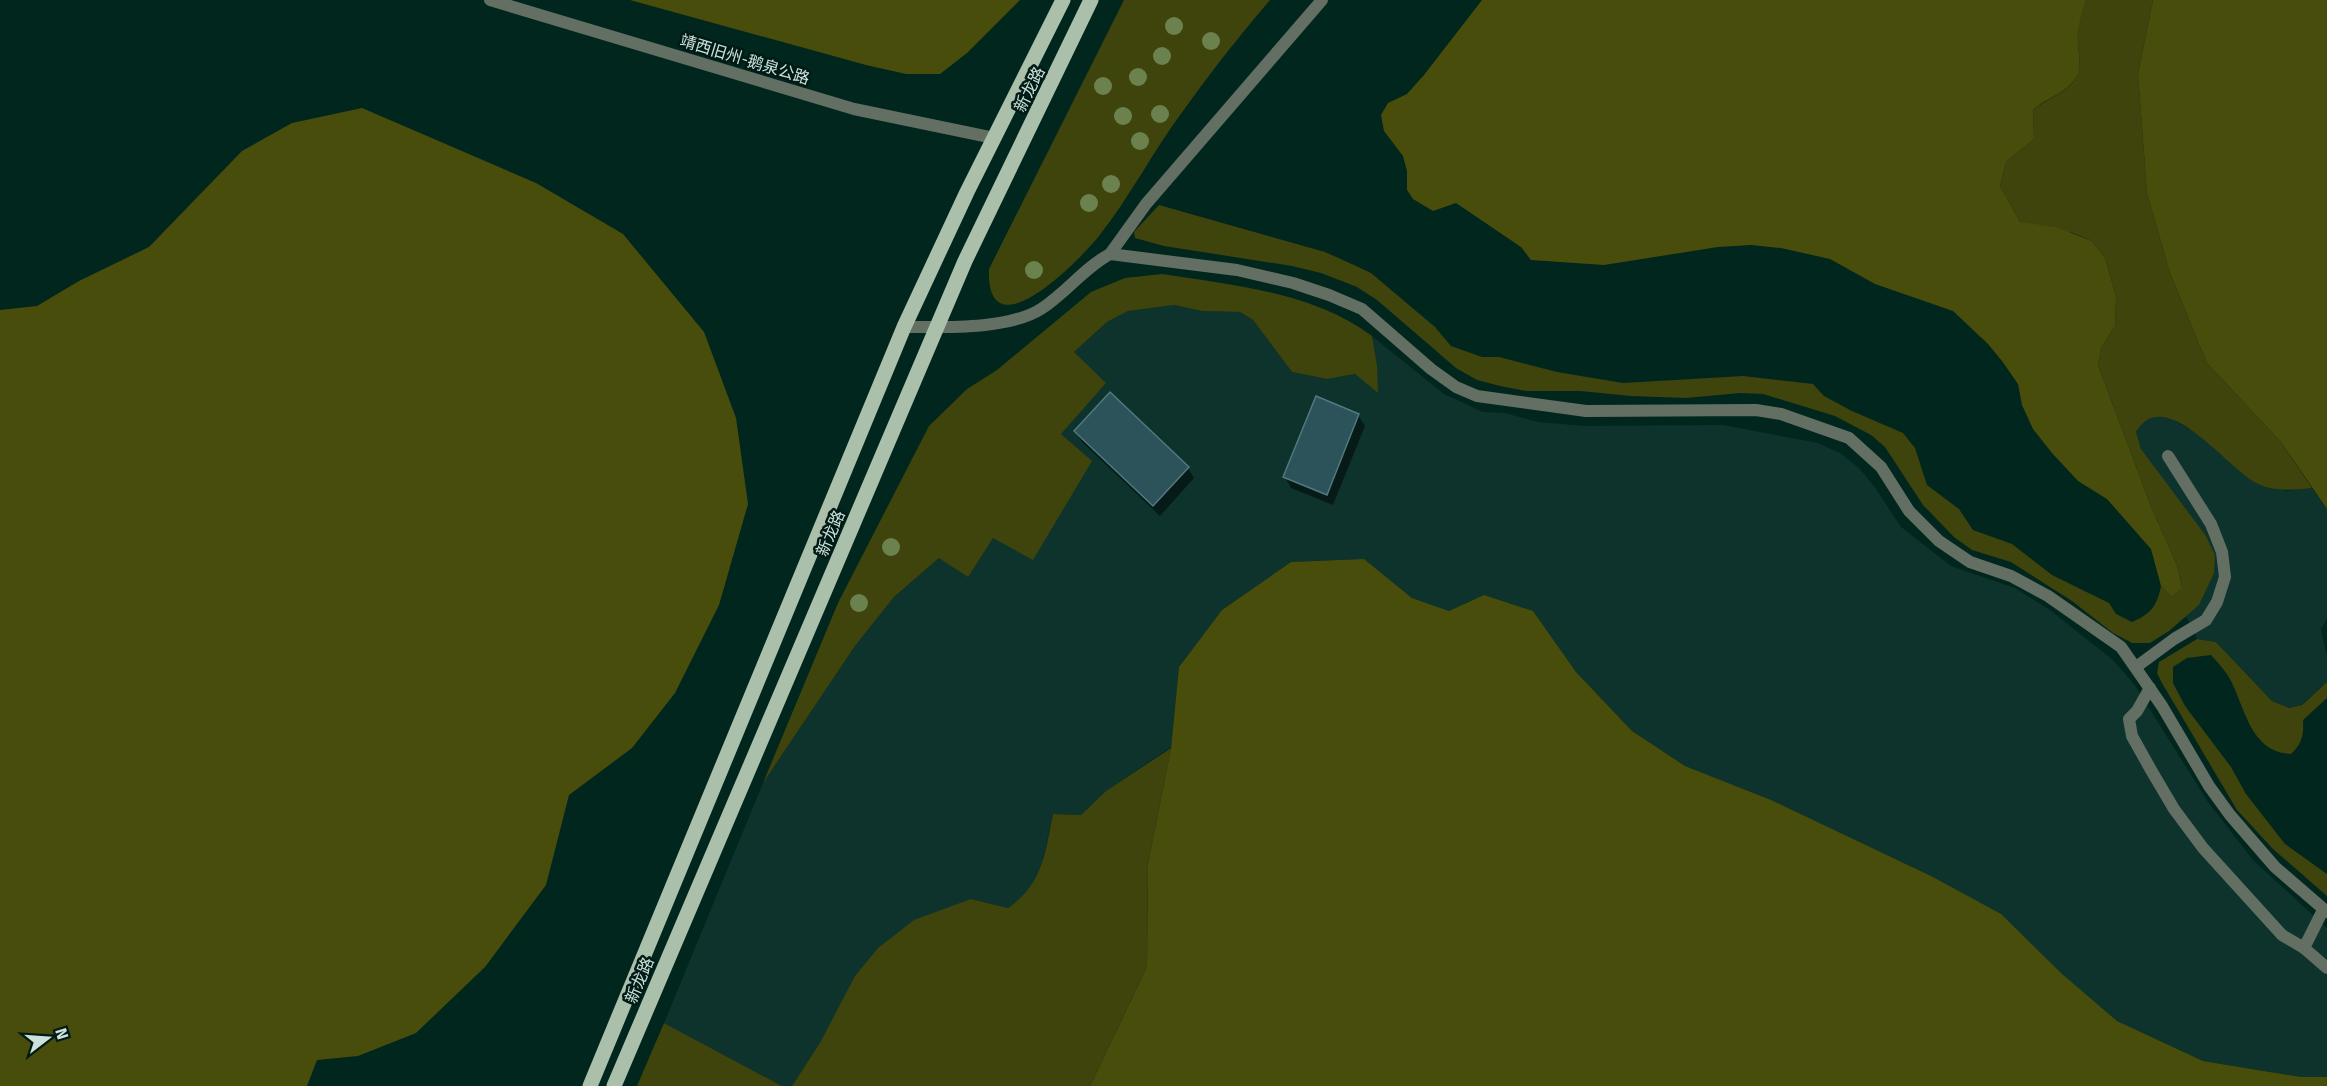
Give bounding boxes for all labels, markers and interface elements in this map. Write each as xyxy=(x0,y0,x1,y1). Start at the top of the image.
street label: 靖西旧州-鹅泉公路 xyxy=(678,31,812,88)
street label: 新龙路 xyxy=(1010,63,1049,115)
street label: 新龙路 xyxy=(812,507,849,559)
street label: 新龙路 xyxy=(621,954,658,1006)
north arrow xyxy=(18,1008,78,1068)
text: N xyxy=(51,1026,73,1042)

